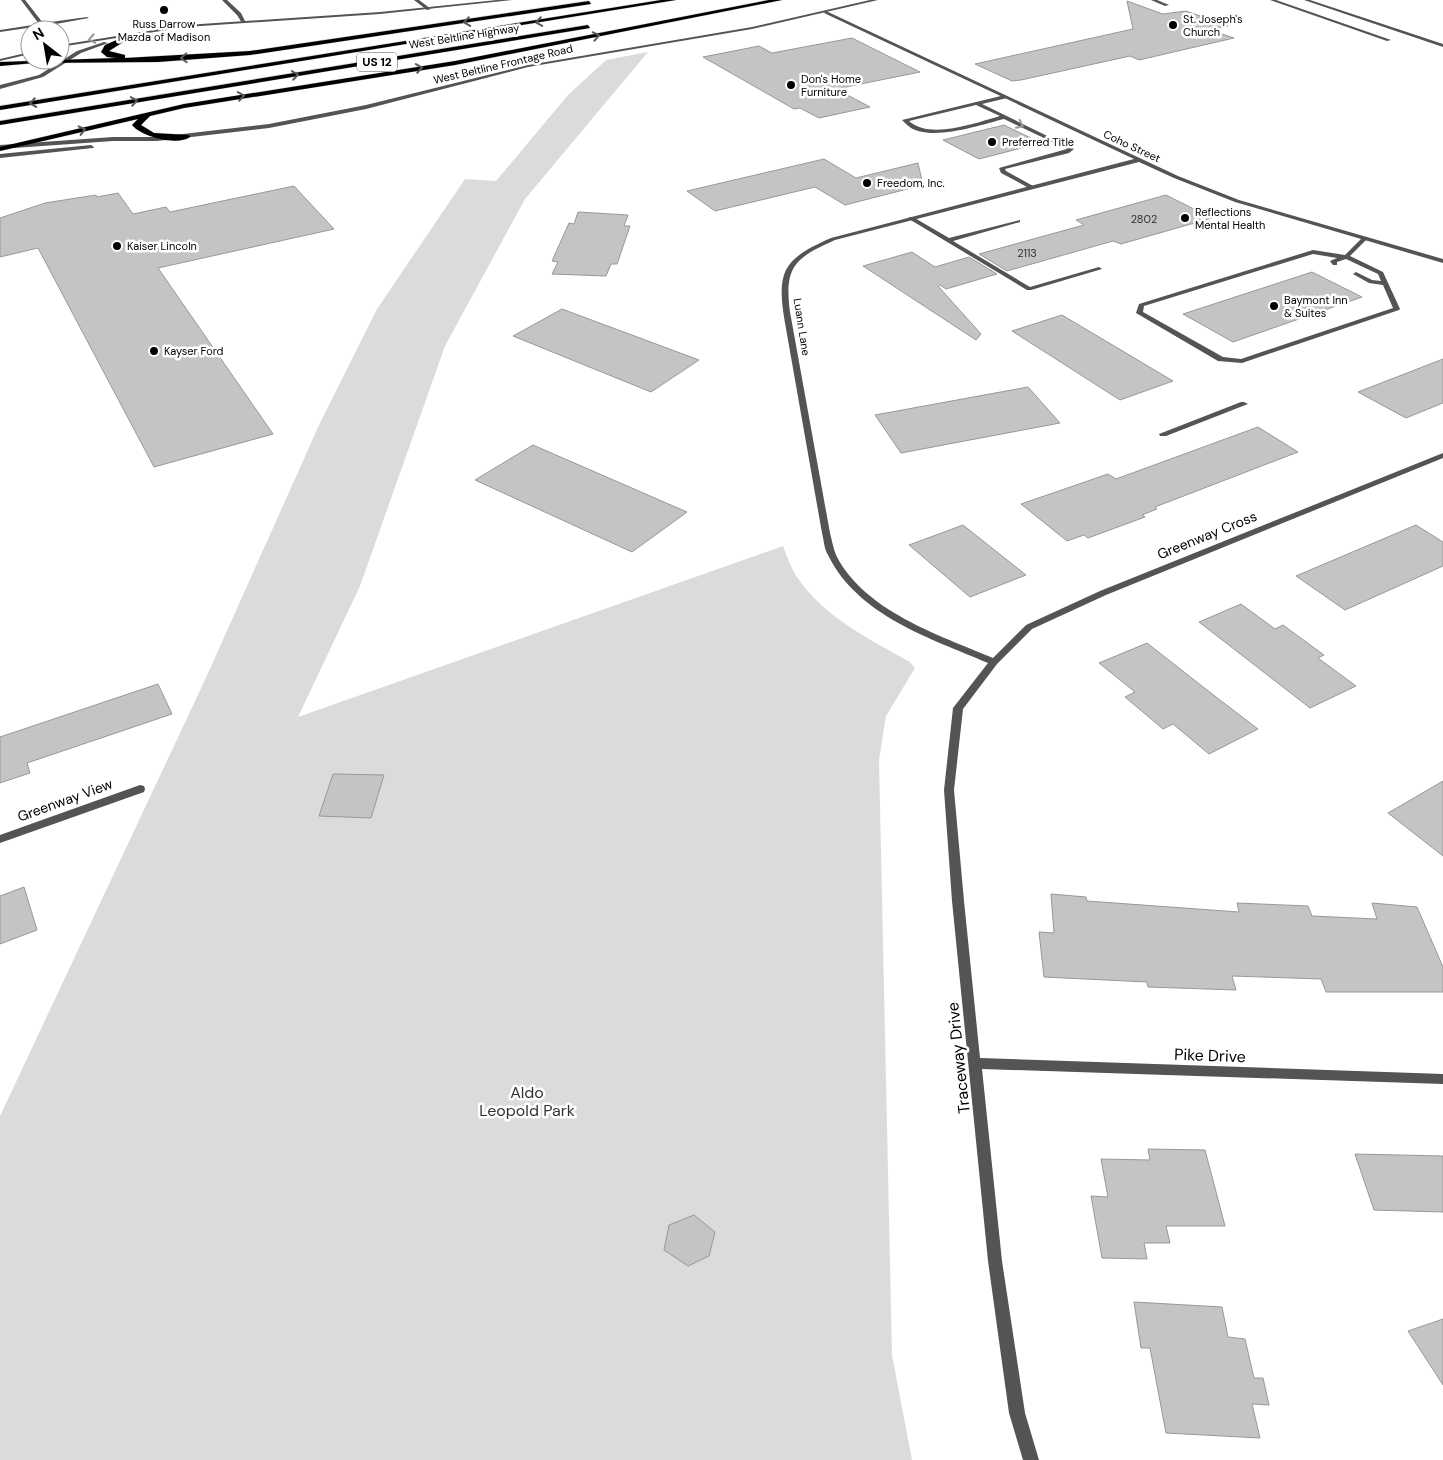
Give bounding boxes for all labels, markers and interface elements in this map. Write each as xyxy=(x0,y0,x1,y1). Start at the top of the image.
marker: Russ Darrow Mazda of Madison xyxy=(158,4,170,16)
place label: St. Joseph's Church xyxy=(1183,12,1243,39)
one-way arrow xyxy=(463,16,471,27)
one-way arrow xyxy=(534,16,543,26)
place label: Russ Darrow Mazda of Madison xyxy=(118,17,210,44)
marker: St. Joseph's Church xyxy=(1167,19,1179,31)
north arrow xyxy=(20,20,70,70)
street label: West Beltline Highway xyxy=(408,20,520,52)
text: N xyxy=(29,24,47,44)
one-way arrow xyxy=(591,31,600,41)
one-way arrow xyxy=(87,34,96,44)
street label: West Beltline Frontage Road xyxy=(432,41,574,87)
road number: US 12 xyxy=(357,52,397,72)
one-way arrow xyxy=(180,53,188,64)
one-way arrow xyxy=(414,64,423,74)
one-way arrow xyxy=(291,70,299,81)
place label: Don's Home Furniture xyxy=(801,72,861,99)
marker: Don's Home Furniture xyxy=(785,79,797,91)
one-way arrow xyxy=(236,92,245,102)
one-way arrow xyxy=(131,96,139,107)
one-way arrow xyxy=(28,97,37,107)
one-way arrow xyxy=(1015,119,1024,129)
one-way arrow xyxy=(77,125,86,136)
street label: Coho Street xyxy=(1101,127,1163,165)
place label: Preferred Title xyxy=(1002,135,1074,149)
marker: Preferred Title xyxy=(986,136,998,148)
place label: Freedom, Inc. xyxy=(877,176,945,190)
marker: Freedom, Inc. xyxy=(861,177,873,189)
place label: Reflections Mental Health xyxy=(1195,205,1265,232)
house number: 2802 xyxy=(1131,212,1157,226)
marker: Reflections Mental Health xyxy=(1179,212,1191,224)
place label: Kaiser Lincoln xyxy=(127,239,197,253)
marker: Kaiser Lincoln xyxy=(111,240,123,252)
house number: 2113 xyxy=(1017,246,1037,260)
place label: Baymont Inn & Suites xyxy=(1284,293,1348,320)
street label: Luann Lane xyxy=(791,297,813,357)
marker: Baymont Inn & Suites xyxy=(1268,300,1280,312)
place label: Kayser Ford xyxy=(164,344,224,358)
marker: Kayser Ford xyxy=(148,345,160,357)
street label: Greenway Cross xyxy=(1154,507,1260,563)
street label: Greenway View xyxy=(15,774,115,826)
street label: Traceway Drive xyxy=(942,1001,975,1115)
street label: Pike Drive xyxy=(1174,1044,1246,1067)
park label: Aldo Leopold Park xyxy=(479,1082,575,1121)

